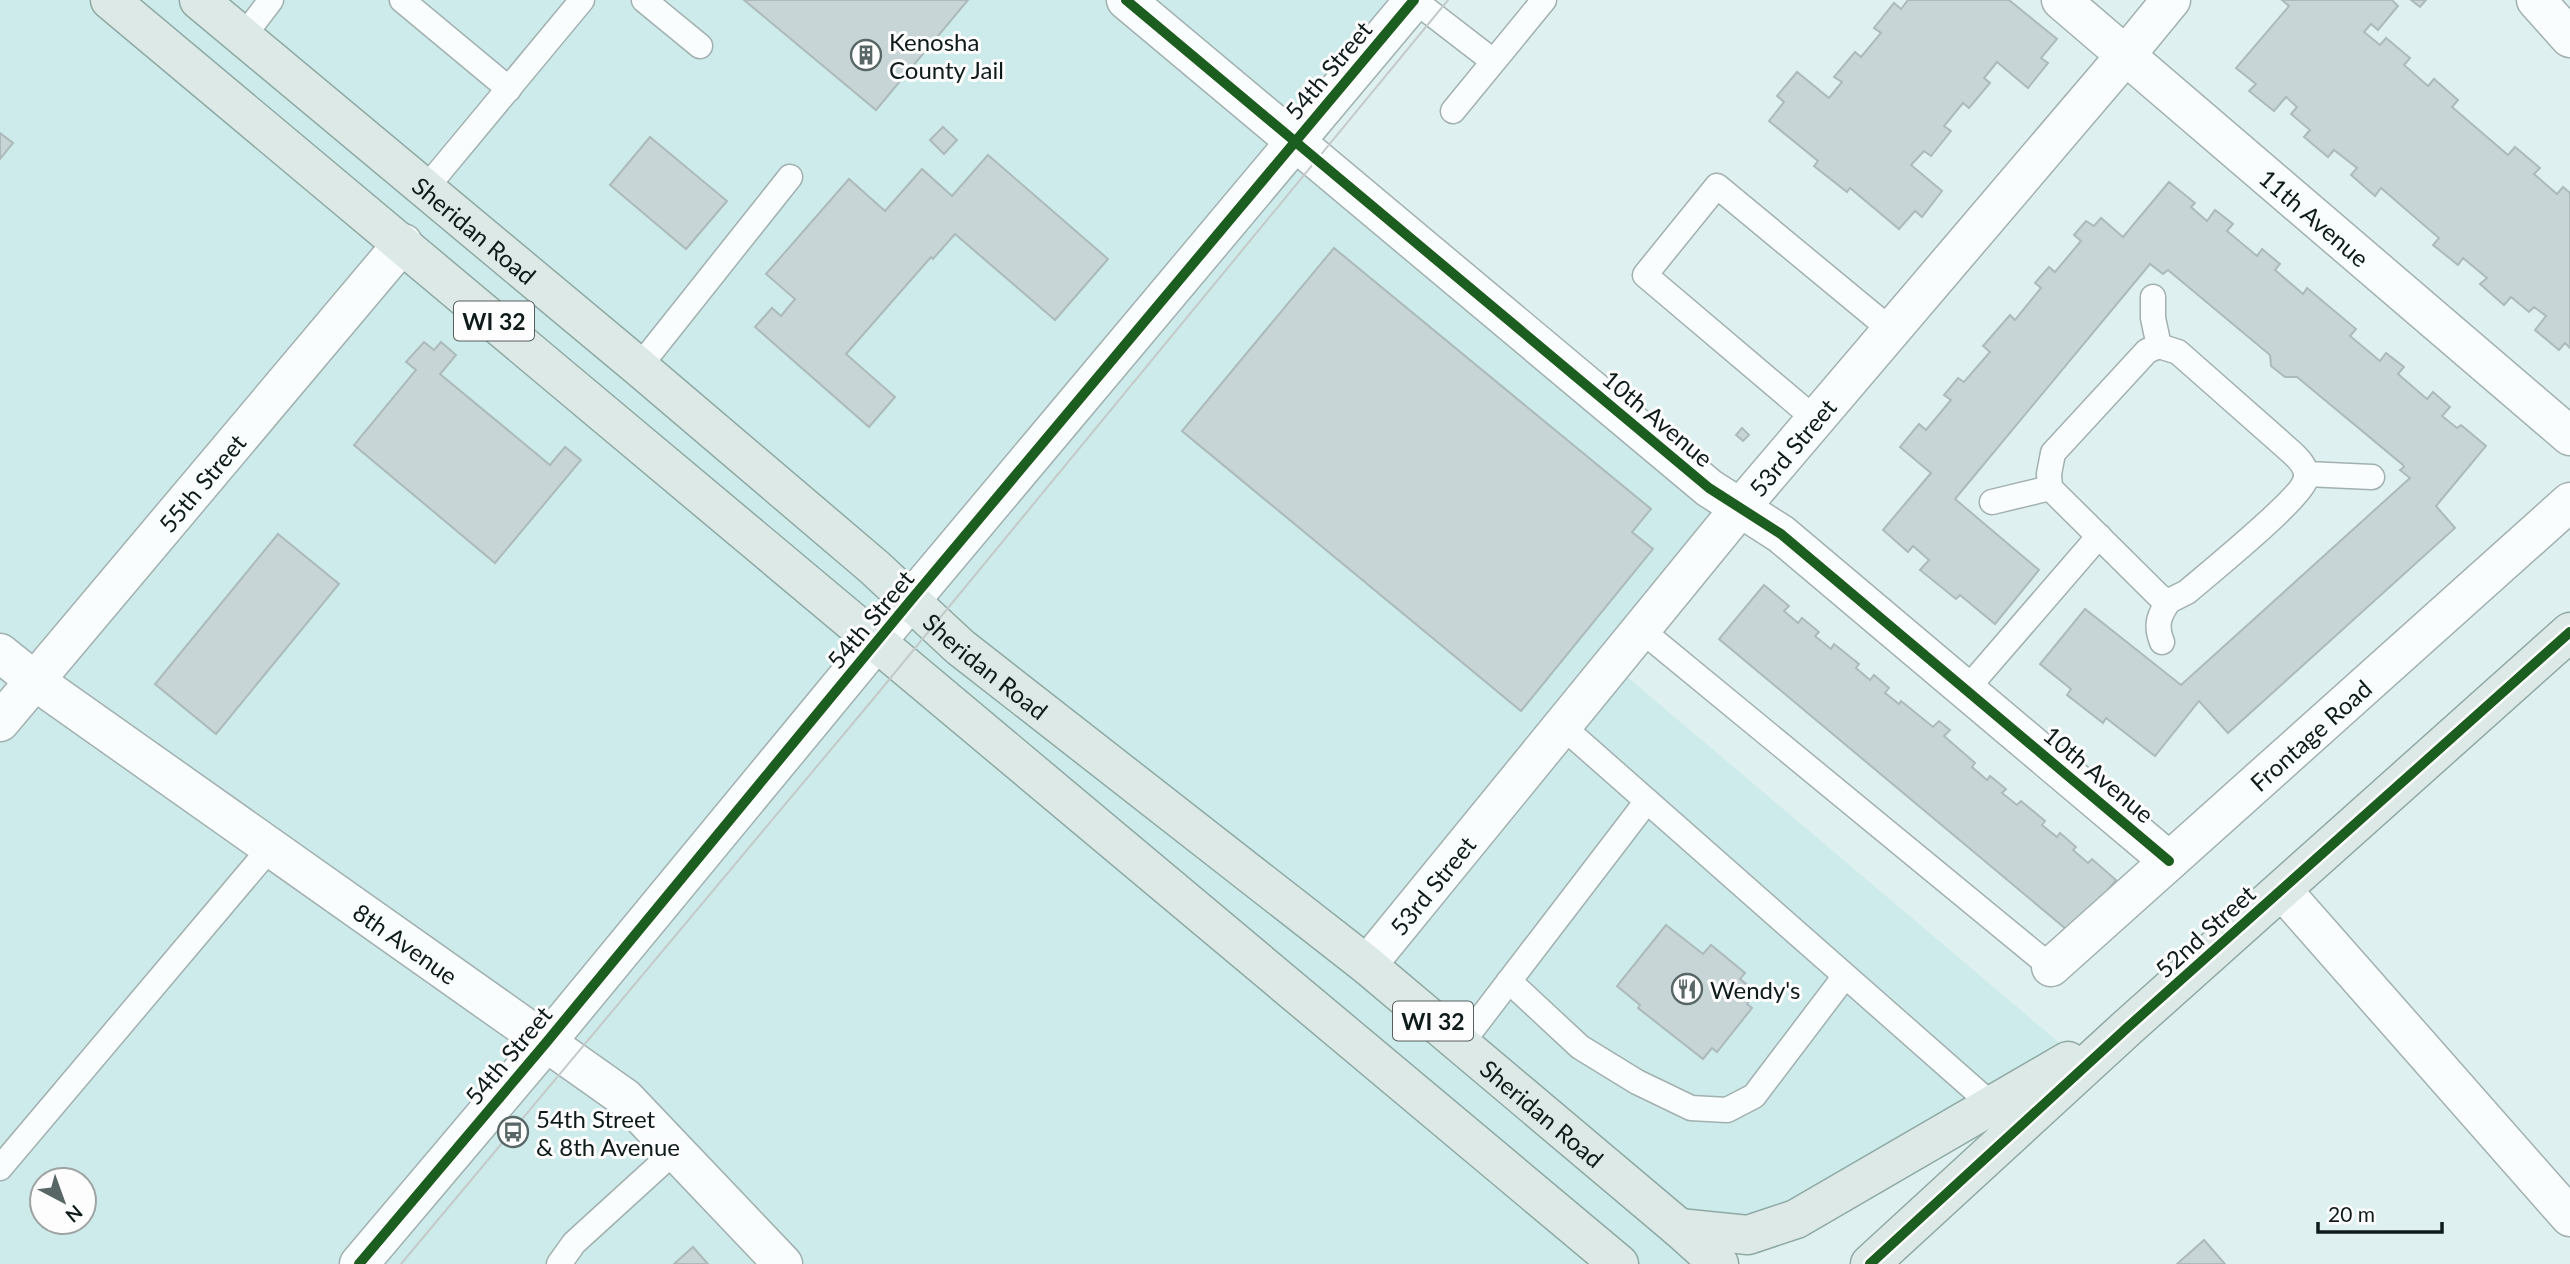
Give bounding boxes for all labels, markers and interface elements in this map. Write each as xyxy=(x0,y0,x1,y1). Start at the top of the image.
street label: 54th Street xyxy=(1279,15,1378,125)
place label: Kenosha County Jail xyxy=(889,27,1004,84)
building icon: Kenosha County Jail xyxy=(849,38,883,72)
street label: 11th Avenue xyxy=(2254,162,2375,272)
street label: Sheridan Road xyxy=(407,170,542,290)
road number: WI 32 xyxy=(454,302,534,340)
street label: 10th Avenue xyxy=(1597,364,1719,472)
street label: 53rd Street xyxy=(1742,392,1842,502)
street label: 55th Street xyxy=(152,427,251,537)
street label: 54th Street xyxy=(821,564,920,674)
street label: Sheridan Road xyxy=(918,607,1054,725)
street label: Frontage Road xyxy=(2244,673,2377,796)
street label: 10th Avenue xyxy=(2038,720,2160,828)
street label: 53rd Street xyxy=(1383,830,1481,940)
street label: 52nd Street xyxy=(2149,878,2261,983)
street label: 8th Avenue xyxy=(348,896,464,990)
restaurant icon: Wendy's xyxy=(1670,972,1704,1006)
place label: Wendy's xyxy=(1710,975,1800,1004)
street label: 54th Street xyxy=(459,1000,558,1110)
road number: WI 32 xyxy=(1393,1002,1473,1040)
street label: Sheridan Road xyxy=(1475,1053,1610,1173)
place label: 54th Street & 8th Avenue xyxy=(536,1104,680,1161)
bus stop icon: 54th Street & 8th Avenue xyxy=(496,1115,530,1149)
north arrow xyxy=(28,1166,98,1236)
scale bar xyxy=(2318,1190,2442,1234)
text: N xyxy=(61,1201,88,1228)
text: 20 m xyxy=(2328,1201,2375,1226)

